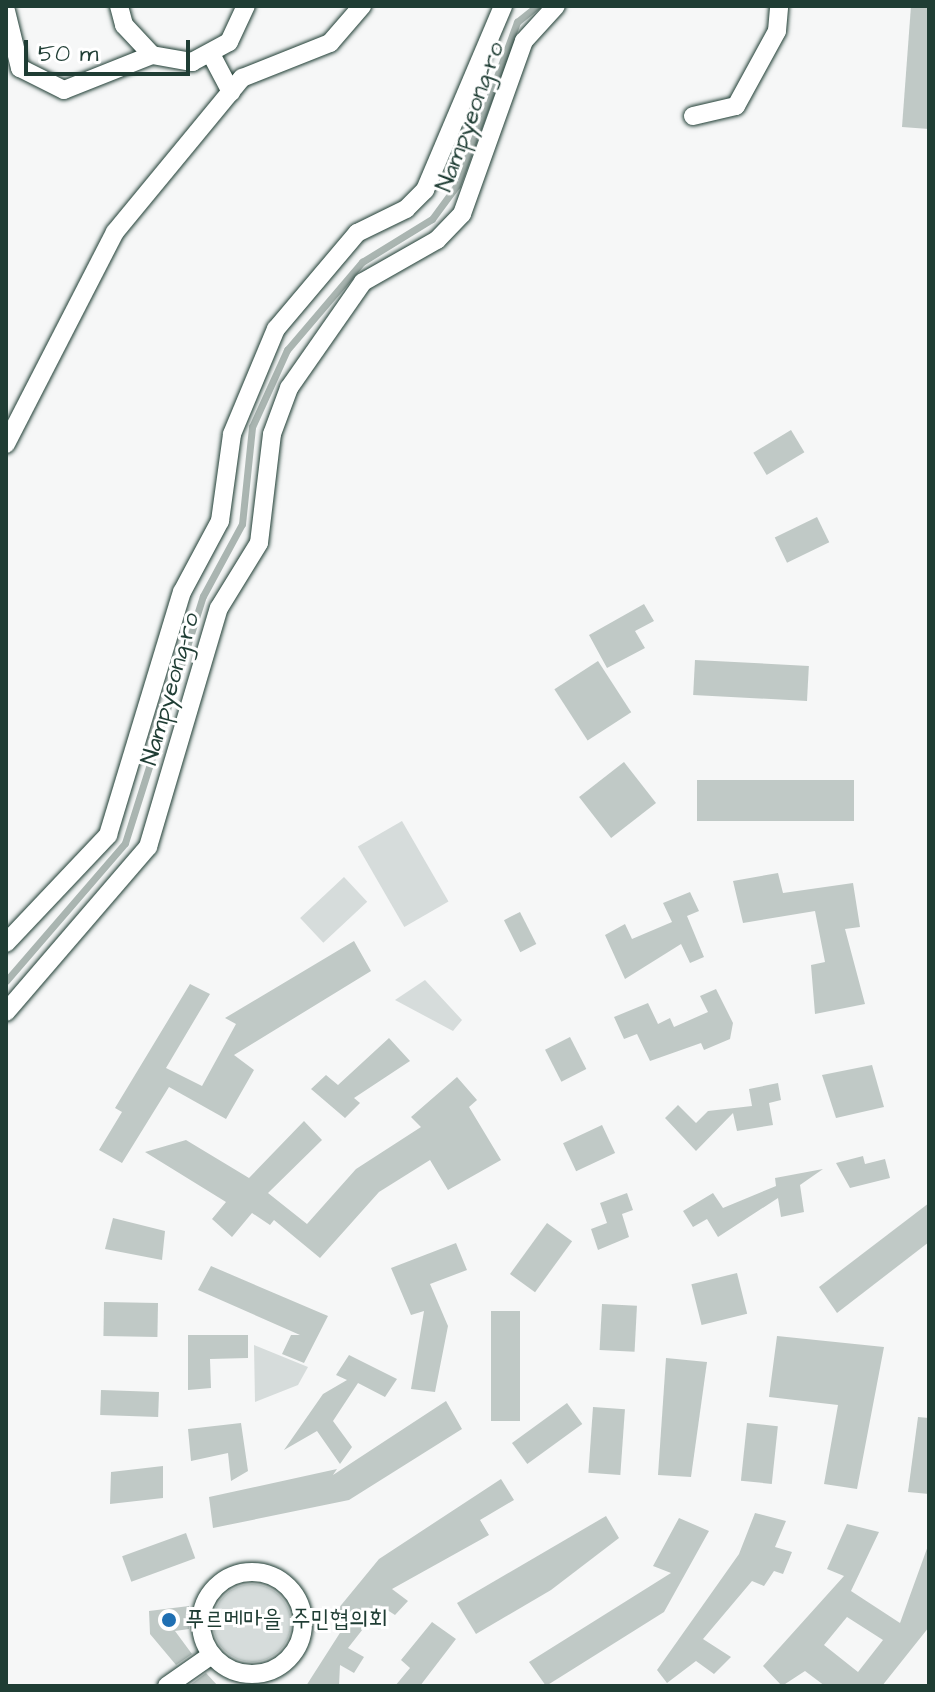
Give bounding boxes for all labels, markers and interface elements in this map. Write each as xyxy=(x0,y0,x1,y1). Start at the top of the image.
scale bar xyxy=(28,24,194,74)
text: 50 m xyxy=(38,37,98,71)
street label: Nampyeong-ro xyxy=(431,38,511,196)
street label: Nampyeong-ro xyxy=(135,609,207,769)
place label: 푸르메마을 주민협의회 xyxy=(185,1606,388,1634)
marker: 푸르메마을 주민협의회 xyxy=(160,1611,178,1629)

